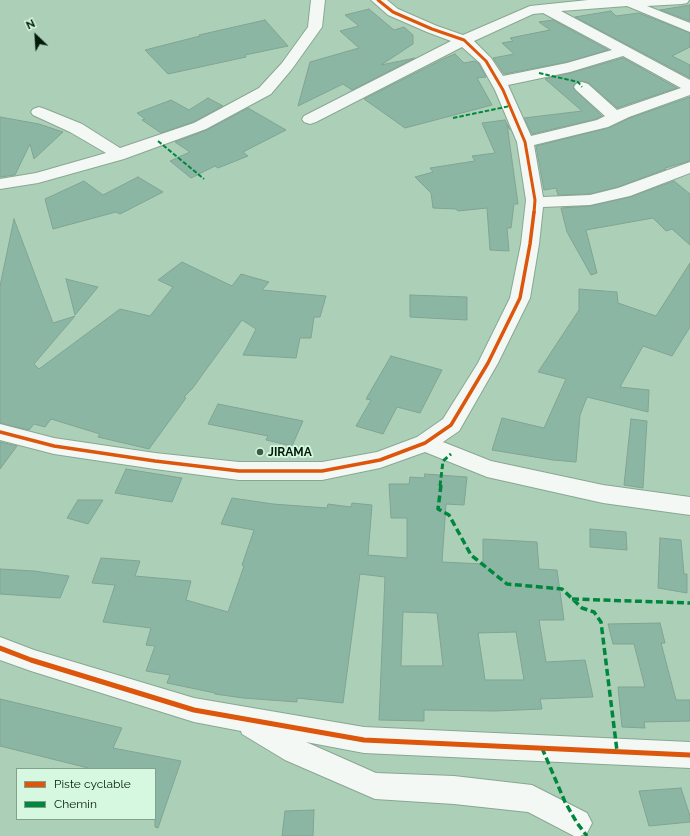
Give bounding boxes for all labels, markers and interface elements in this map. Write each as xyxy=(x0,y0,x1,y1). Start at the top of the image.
north arrow xyxy=(16,16,56,56)
text: N xyxy=(24,17,37,32)
place label: JIRAMA xyxy=(268,445,312,459)
marker: JIRAMA xyxy=(255,447,265,457)
legend xyxy=(16,768,156,820)
text: Piste cyclable xyxy=(54,777,131,791)
text: Chemin xyxy=(54,797,97,811)

